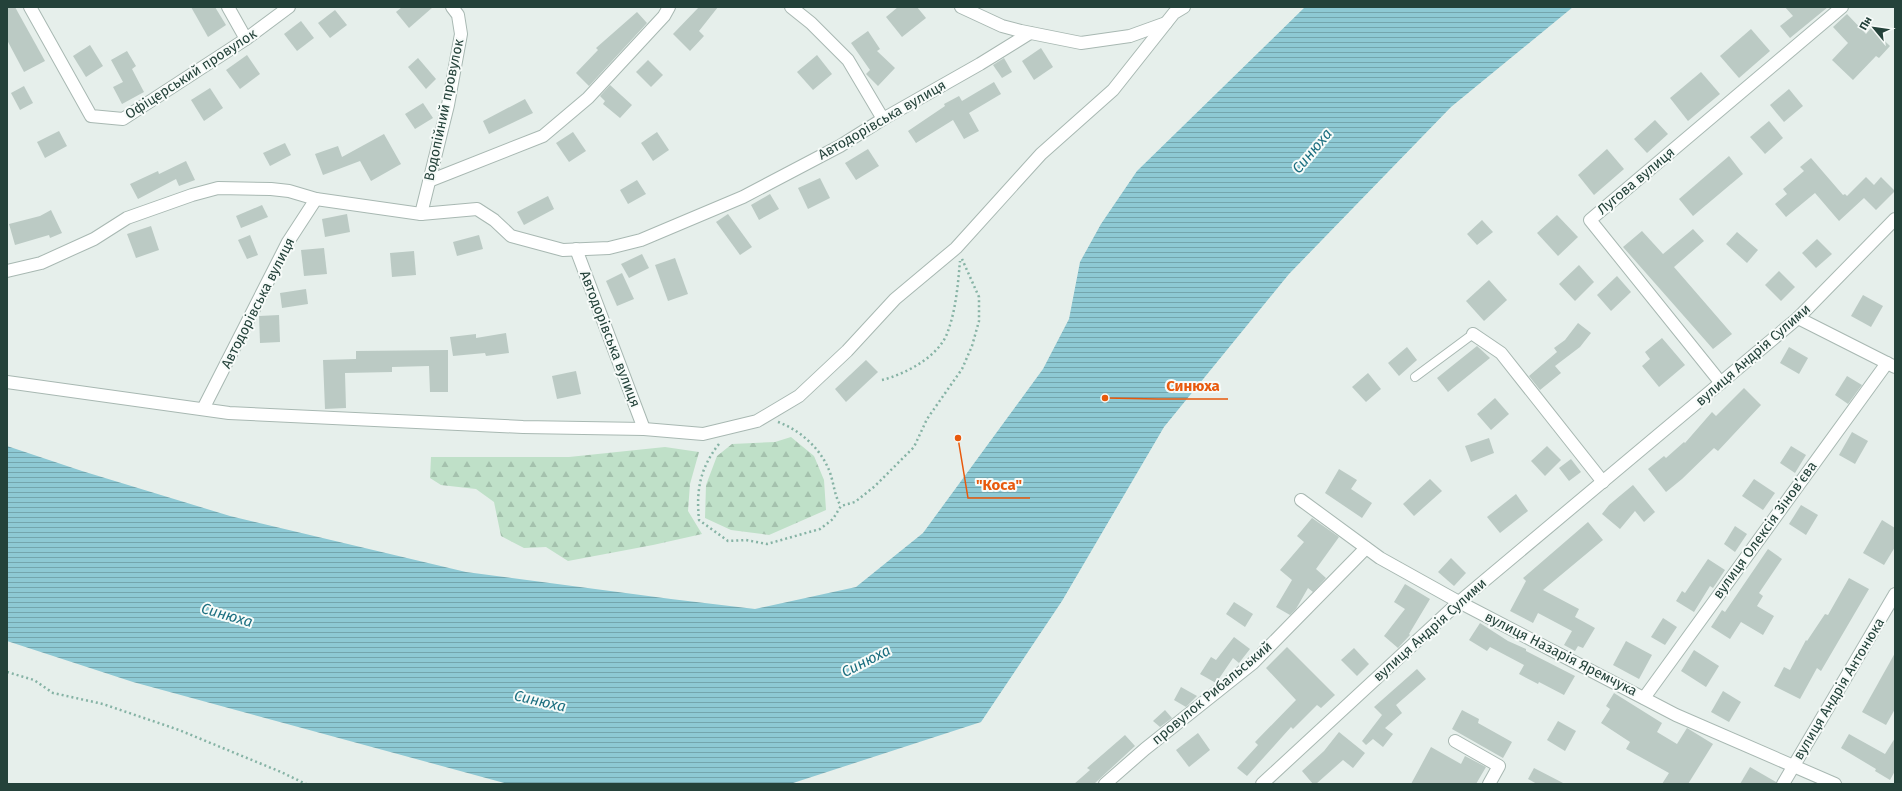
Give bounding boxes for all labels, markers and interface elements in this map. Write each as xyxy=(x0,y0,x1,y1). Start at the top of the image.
north arrow xyxy=(1854,8,1894,48)
text: Пн xyxy=(1857,14,1875,33)
street label: Офіцерський провулок xyxy=(122,25,261,123)
street label: Водопійний провулок xyxy=(421,37,468,182)
street label: Автодорівська вулиця xyxy=(815,76,949,164)
water label: Синюха xyxy=(1288,125,1336,177)
street label: Лугова вулиця xyxy=(1594,144,1678,218)
street label: Автодорівська вулиця xyxy=(218,235,298,371)
street label: Автодорівська вулиця xyxy=(576,268,644,410)
street label: вулиця Андрія Сулими xyxy=(1692,301,1814,409)
callout: Синюха xyxy=(1158,372,1228,399)
text: Синюха xyxy=(1166,377,1220,395)
street label: вулиця Олексія Зіновʼєва xyxy=(1709,458,1821,602)
callout: "Коса" xyxy=(968,471,1030,498)
text: "Коса" xyxy=(976,476,1022,494)
street label: вулиця Андрія Сулими xyxy=(1370,575,1490,685)
water label: Синюха xyxy=(199,599,255,631)
street label: вулиця Назарія Яремчука xyxy=(1482,608,1640,700)
street label: вулиця Андрія Антонюка xyxy=(1790,615,1888,763)
street label: провулок Рибальський xyxy=(1149,638,1275,748)
water label: Синюха xyxy=(838,641,894,681)
water label: Синюха xyxy=(512,686,568,716)

